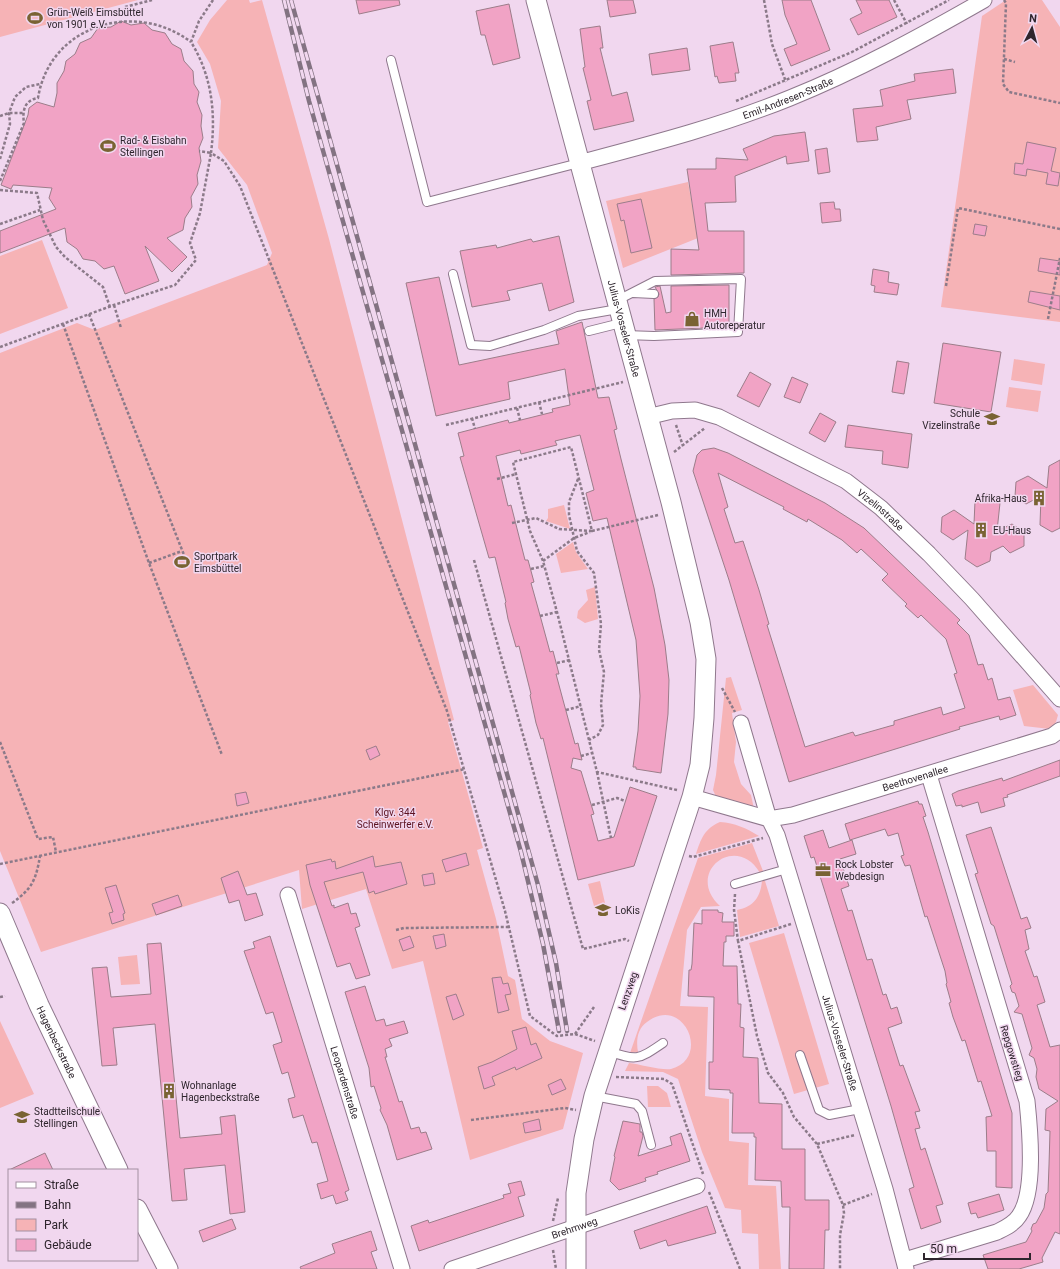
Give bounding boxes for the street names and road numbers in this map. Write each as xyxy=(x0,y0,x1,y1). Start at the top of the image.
street label: Emil-Andresen-Straße xyxy=(741,75,835,121)
street label: Julius-Vosseler-Straße xyxy=(606,279,643,378)
street label: Vizelinstraße xyxy=(855,487,906,533)
street label: Beethovenallee xyxy=(881,763,949,793)
street label: Lenzweg xyxy=(616,970,640,1012)
street label: Julius-Vosseler-Straße xyxy=(820,993,860,1092)
street label: Hagenbeckstraße xyxy=(35,1004,79,1080)
street label: Repgowstieg xyxy=(998,1024,1026,1082)
street label: Leopardenstraße xyxy=(329,1045,361,1120)
street label: Brehmweg xyxy=(550,1215,598,1240)

